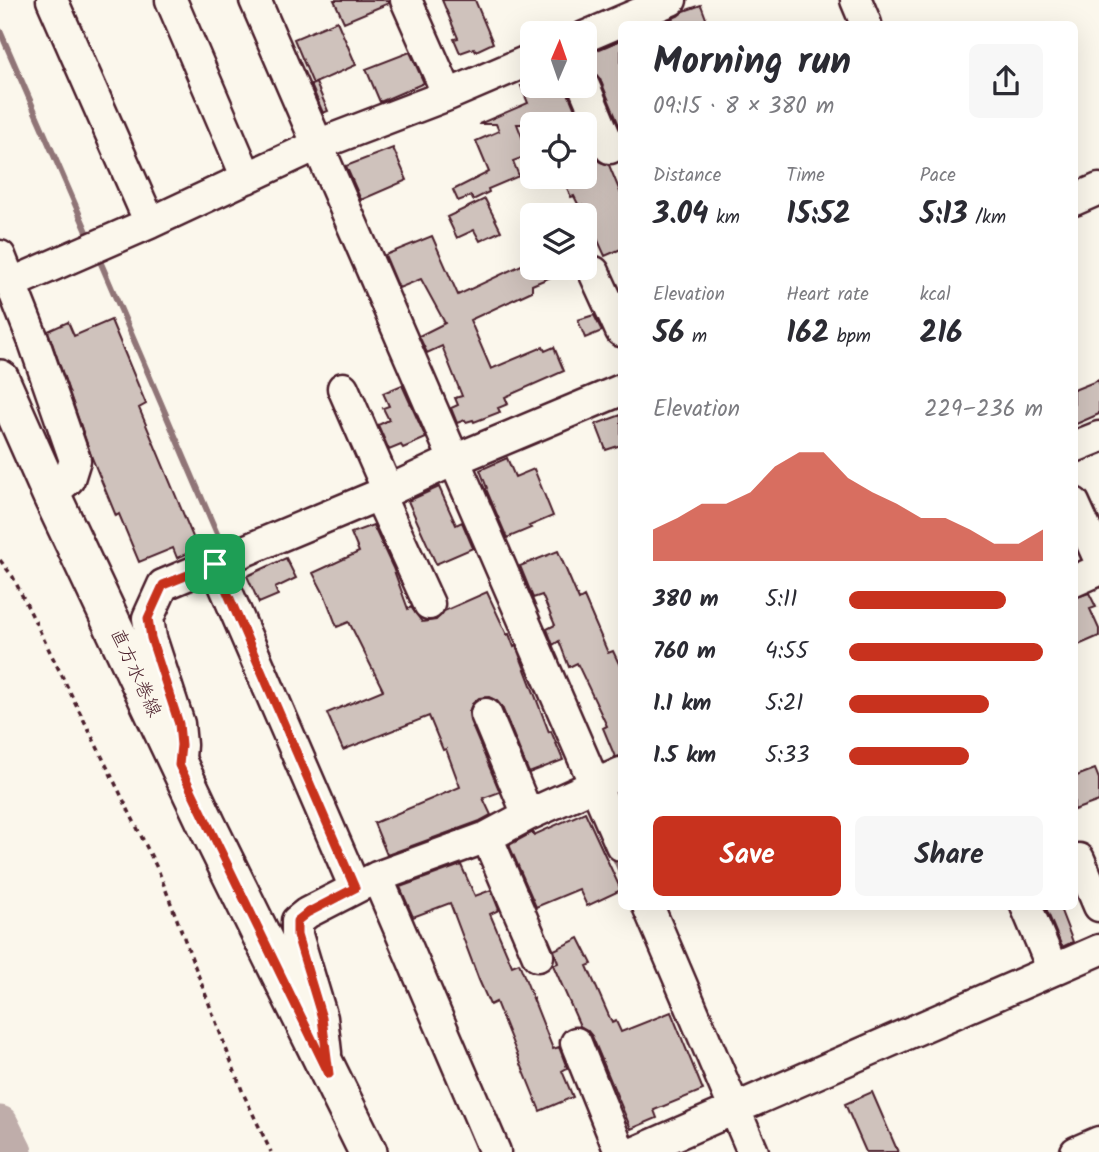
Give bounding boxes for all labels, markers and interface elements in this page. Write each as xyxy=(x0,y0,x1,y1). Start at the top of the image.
north arrow xyxy=(520,21,597,98)
map controls xyxy=(520,21,597,280)
text: Morning run xyxy=(653,33,851,93)
button: share xyxy=(969,44,1043,118)
text: 09:15 · 8 × 380 m xyxy=(653,89,834,125)
button: locate xyxy=(520,112,597,189)
text: Distance xyxy=(653,161,721,191)
text: Time xyxy=(786,161,825,191)
text: Pace xyxy=(920,161,956,191)
text: 3.04 xyxy=(653,191,708,239)
text: 15:52 xyxy=(786,191,851,239)
text: 5:13 xyxy=(920,191,968,239)
button: layers xyxy=(520,203,597,280)
text: km xyxy=(708,203,740,233)
text: /km xyxy=(968,203,1006,233)
text: Elevation xyxy=(653,280,725,310)
text: Heart rate xyxy=(786,280,869,310)
text: kcal xyxy=(920,280,951,310)
text: 56 xyxy=(653,310,684,358)
text: 162 xyxy=(786,310,829,358)
text: 216 xyxy=(920,310,962,358)
text: m xyxy=(684,322,707,352)
text: bpm xyxy=(829,322,871,352)
text: Elevation xyxy=(653,392,740,428)
text: 229–236 m xyxy=(924,392,1043,428)
pin xyxy=(185,534,245,594)
icon: arrive xyxy=(196,545,234,583)
text: 380 m xyxy=(653,582,719,618)
text: 5:11 xyxy=(765,582,797,618)
street label: 直方水巻線 xyxy=(101,624,169,722)
text: 760 m xyxy=(653,634,716,670)
text: 4:55 xyxy=(765,634,808,670)
text: 1.1 km xyxy=(653,686,711,722)
text: 5:21 xyxy=(765,686,804,722)
text: 1.5 km xyxy=(653,738,716,774)
text: 5:33 xyxy=(765,738,809,774)
button: Save xyxy=(653,816,841,896)
button: Share xyxy=(855,816,1043,896)

